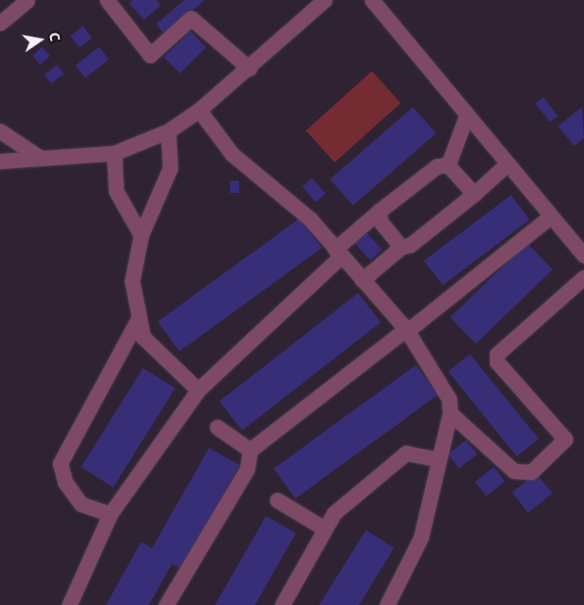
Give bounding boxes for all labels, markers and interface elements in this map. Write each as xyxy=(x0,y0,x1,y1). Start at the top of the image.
north arrow xyxy=(15,15,65,65)
text: С xyxy=(45,30,65,43)

